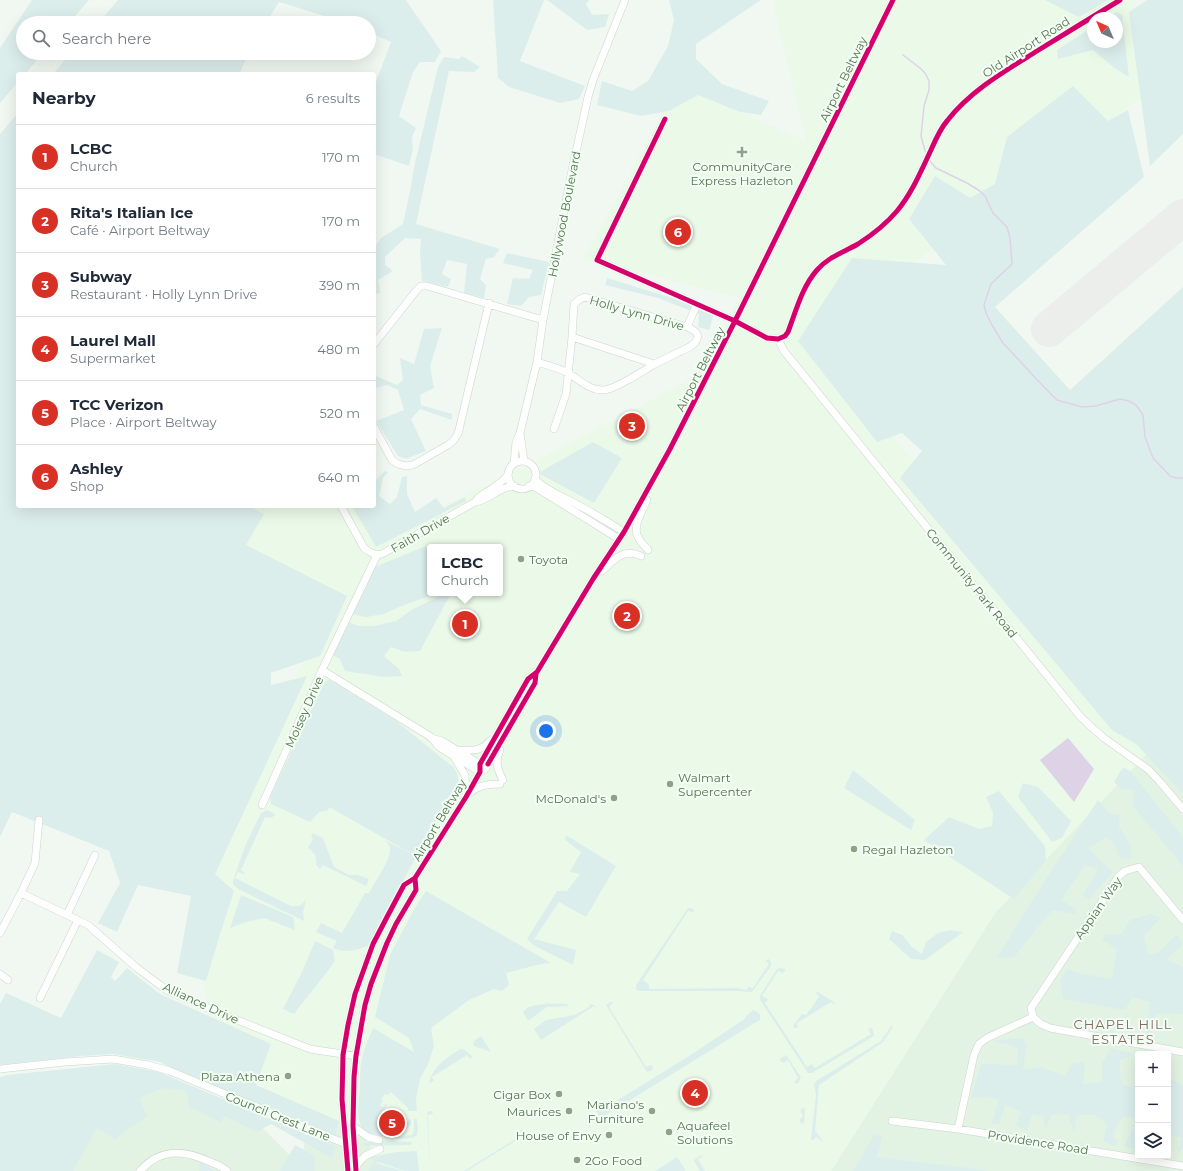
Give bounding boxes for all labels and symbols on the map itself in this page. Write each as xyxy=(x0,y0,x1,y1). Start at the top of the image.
north arrow xyxy=(1087,12,1123,48)
street label: Old Airport Road xyxy=(979,13,1073,81)
street label: Airport Beltway xyxy=(816,33,870,124)
marker: CommunityCare Express Hazleton xyxy=(736,146,748,158)
street label: Hollywood Boulevard xyxy=(544,150,584,278)
place label: CommunityCare Express Hazleton xyxy=(691,159,793,188)
pin: 6 xyxy=(665,217,691,247)
street label: Holly Lynn Drive xyxy=(588,292,686,334)
street label: Airport Beltway xyxy=(672,324,728,414)
pin: 3 xyxy=(619,411,645,441)
street label: Faith Drive xyxy=(388,510,452,556)
street label: Community Park Road xyxy=(923,525,1021,641)
place label: Toyota xyxy=(529,552,568,567)
marker: Toyota xyxy=(516,554,526,564)
pin: 2 xyxy=(614,601,640,631)
pin: 1 xyxy=(452,609,478,639)
street label: Moisey Drive xyxy=(282,674,326,750)
your location xyxy=(536,721,556,741)
place label: Walmart Supercenter xyxy=(678,770,752,799)
street label: Airport Beltway xyxy=(409,776,470,864)
marker: Walmart Supercenter xyxy=(665,779,675,789)
place label: McDonald's xyxy=(536,791,606,806)
marker: McDonald's xyxy=(609,793,619,803)
place label: Regal Hazleton xyxy=(862,842,953,857)
marker: Regal Hazleton xyxy=(849,844,859,854)
street label: Appian Way xyxy=(1071,874,1125,942)
street label: Alliance Drive xyxy=(161,979,241,1027)
district label: CHAPEL HILL ESTATES xyxy=(1074,1016,1172,1047)
place label: Plaza Athena xyxy=(201,1069,280,1084)
marker: Plaza Athena xyxy=(283,1071,293,1081)
pin: 4 xyxy=(682,1078,708,1108)
place label: Cigar Box xyxy=(493,1087,552,1102)
street label: Council Crest Lane xyxy=(223,1088,333,1144)
marker: Cigar Box xyxy=(554,1089,564,1099)
place label: Mariano's Furniture xyxy=(587,1097,644,1126)
place label: Maurices xyxy=(507,1104,561,1119)
marker: Maurices xyxy=(564,1106,574,1116)
marker: Mariano's Furniture xyxy=(647,1106,657,1116)
pin: 5 xyxy=(379,1108,405,1138)
place label: Aquafeel Solutions xyxy=(677,1118,733,1147)
marker: Aquafeel Solutions xyxy=(664,1127,674,1137)
street label: Providence Road xyxy=(986,1127,1090,1157)
place label: House of Envy xyxy=(516,1128,601,1143)
marker: House of Envy xyxy=(604,1130,614,1140)
place label: 2Go Food xyxy=(585,1153,642,1168)
marker: 2Go Food xyxy=(572,1155,582,1165)

